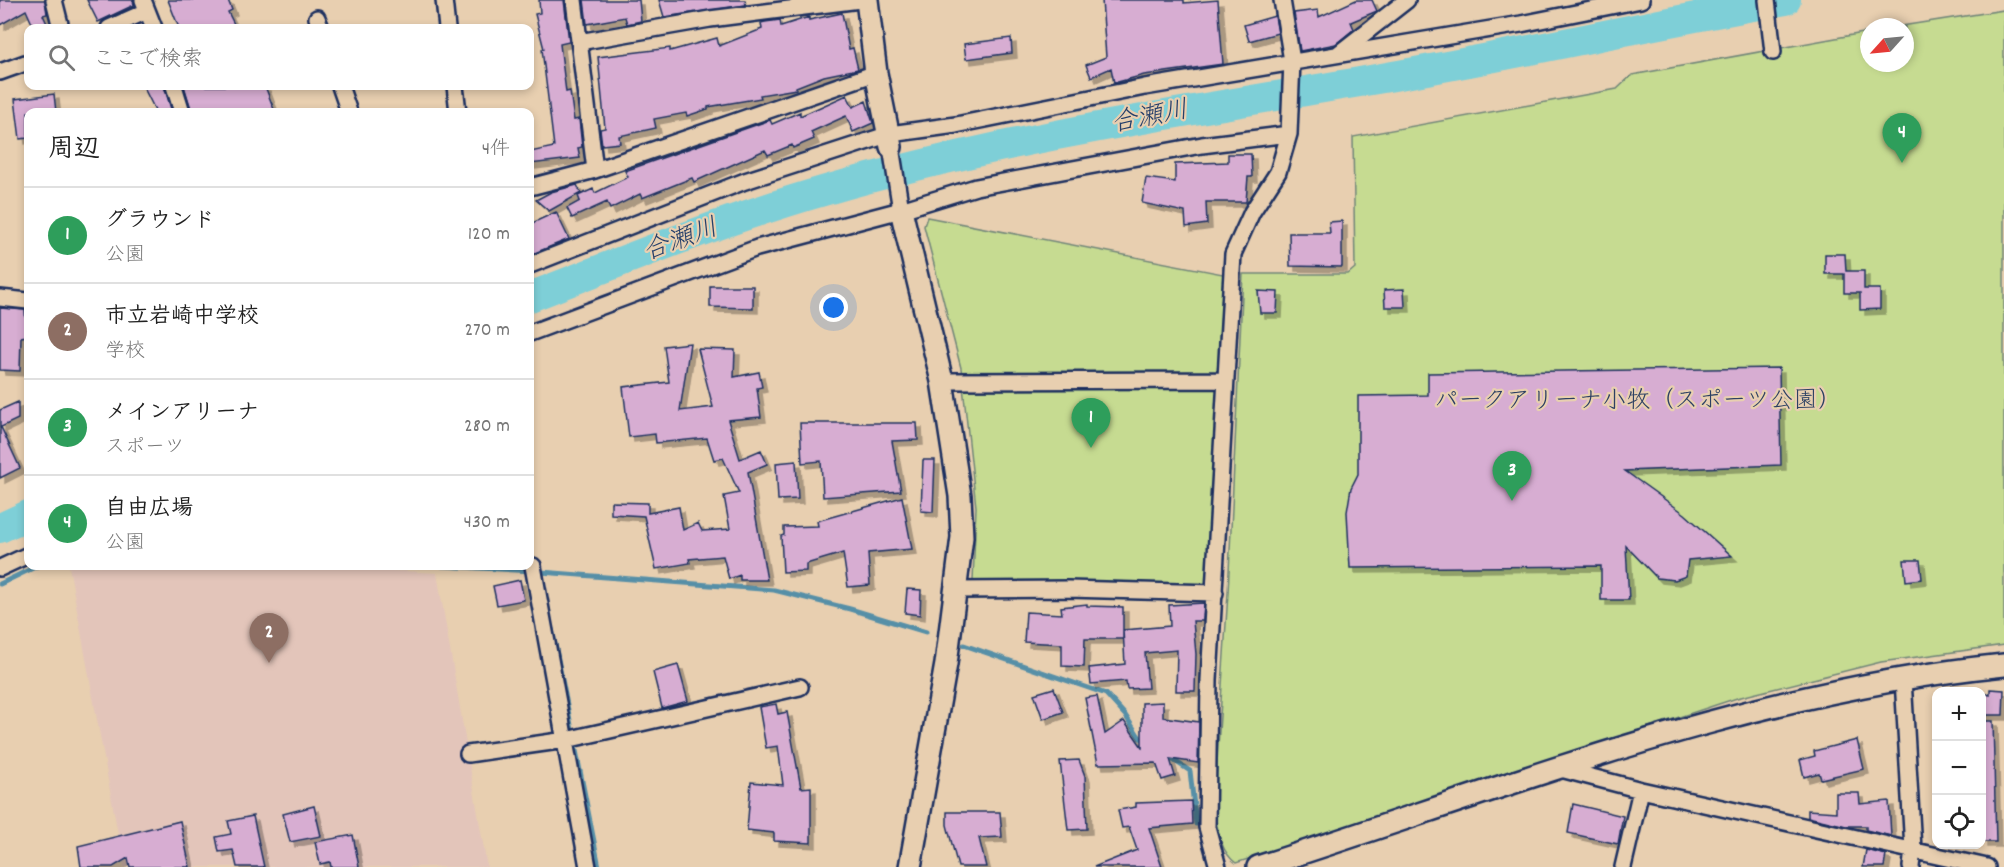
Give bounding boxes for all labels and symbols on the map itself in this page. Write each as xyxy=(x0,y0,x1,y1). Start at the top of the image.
north arrow xyxy=(1860,18,1914,72)
water label: 合瀬川 xyxy=(1108,92,1192,144)
pin: 4 xyxy=(1882,114,1922,163)
water label: 合瀬川 xyxy=(638,210,724,272)
your location xyxy=(819,293,848,322)
park label: パークアリーナ小牧（スポーツ公園） xyxy=(1434,385,1842,419)
pin: 1 xyxy=(1072,398,1110,448)
pin: 3 xyxy=(1492,452,1532,501)
pin: 2 xyxy=(250,614,288,663)

